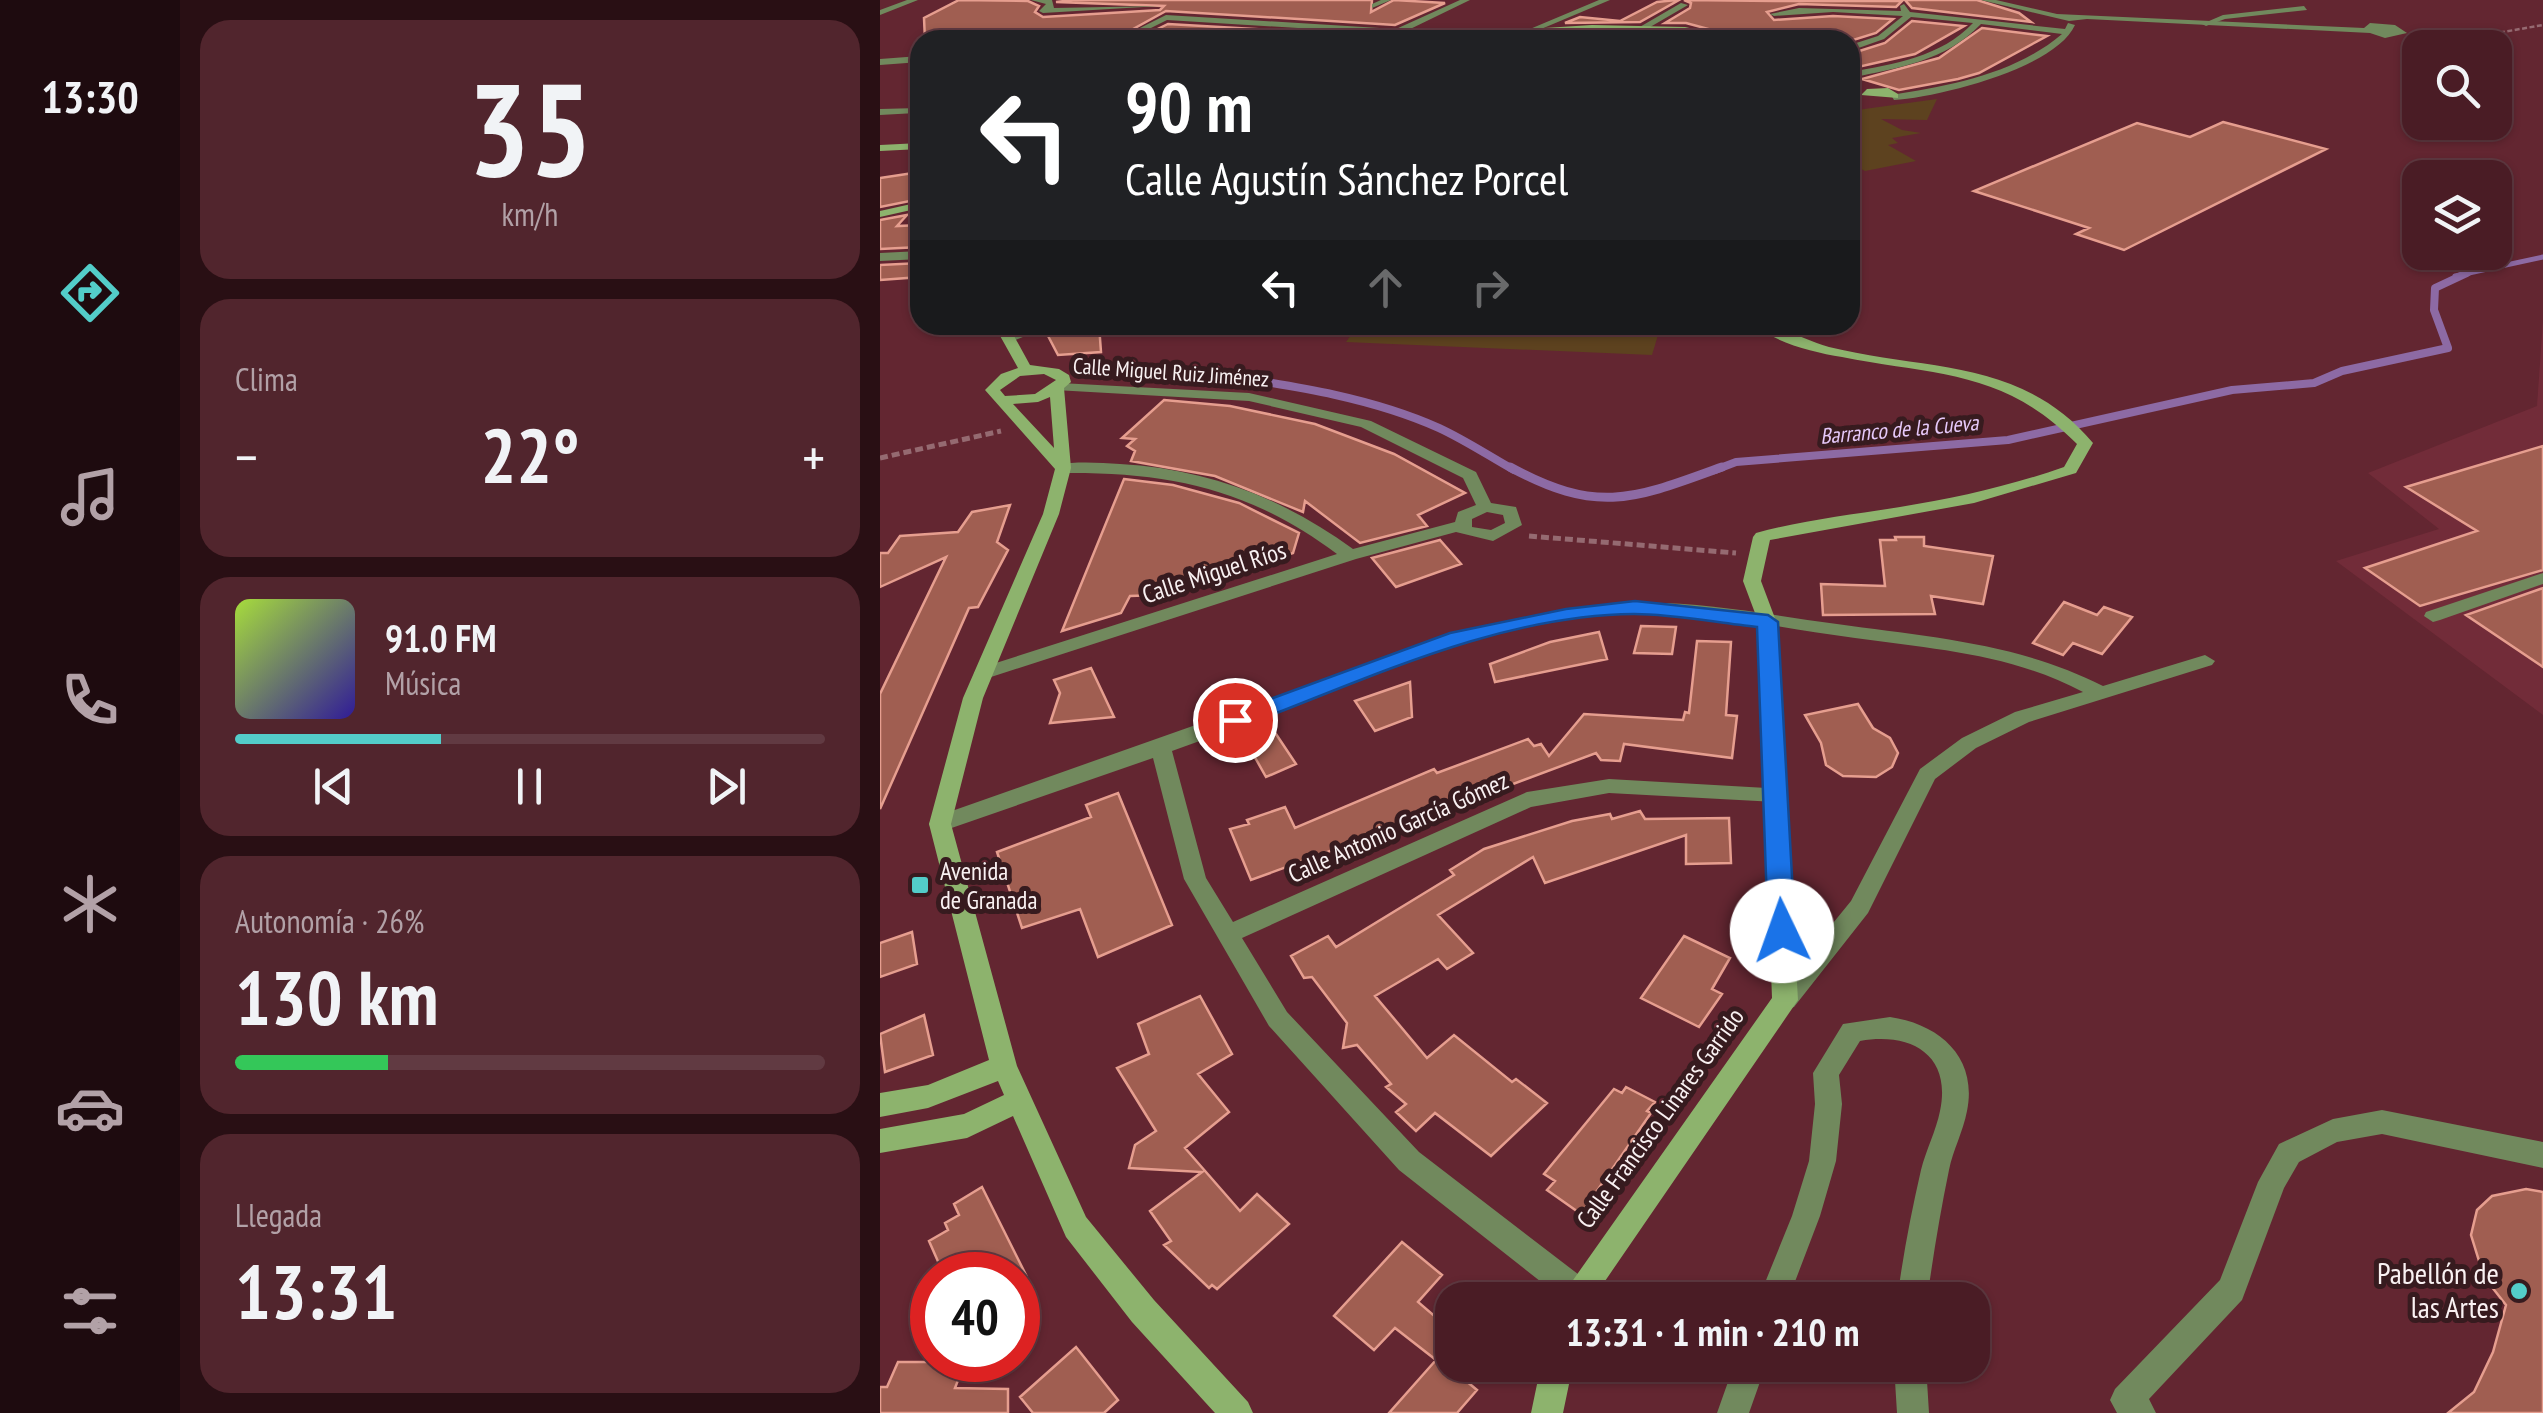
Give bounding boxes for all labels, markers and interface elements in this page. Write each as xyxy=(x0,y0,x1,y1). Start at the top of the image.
map controls xyxy=(2402,30,2512,270)
button: search xyxy=(2402,30,2512,140)
text: 35 xyxy=(468,44,592,212)
text: 90 m xyxy=(1125,61,1253,151)
text: 13:30 xyxy=(41,67,139,125)
icon: left xyxy=(960,70,1090,200)
text: Calle Agustín Sánchez Porcel xyxy=(1125,149,1568,207)
button: layers xyxy=(2402,160,2512,270)
text: km/h xyxy=(502,193,558,235)
icon: directions xyxy=(55,258,125,328)
icon: left xyxy=(1253,260,1308,315)
icon: ahead xyxy=(1358,260,1413,315)
icon: right xyxy=(1463,260,1518,315)
street label: Calle Miguel Ruiz Jiménez xyxy=(1072,351,1270,393)
text: Clima xyxy=(235,358,298,400)
text: 22° xyxy=(480,407,580,504)
water label: Barranco de la Cueva xyxy=(1819,408,1980,450)
text: − xyxy=(235,421,258,492)
text: + xyxy=(802,421,825,492)
icon: music xyxy=(55,462,125,532)
street label: Calle Miguel Ríos xyxy=(1138,534,1290,610)
text: 91.0 FM xyxy=(385,613,497,662)
text: Música xyxy=(385,662,461,704)
icon: phone xyxy=(55,665,125,735)
pin xyxy=(1193,678,1278,763)
icon: arrive xyxy=(1208,693,1263,748)
icon: previous xyxy=(306,759,361,814)
icon: pause xyxy=(502,759,557,814)
icon: next xyxy=(699,759,754,814)
street label: Calle Antonio García Gómez xyxy=(1283,764,1513,890)
place label: Avenida de Granada xyxy=(940,855,1037,916)
icon: climate xyxy=(55,869,125,939)
marker: Avenida de Granada xyxy=(909,874,931,896)
position arrow xyxy=(1730,879,1834,983)
text: Autonomía · 26% xyxy=(235,900,424,942)
text: 130 km xyxy=(235,949,439,1046)
street label: Calle Francisco Linares Garrido xyxy=(1569,1002,1751,1234)
icon: car xyxy=(55,1073,125,1143)
text: Llegada xyxy=(235,1194,322,1236)
text: 13:31 xyxy=(235,1243,397,1340)
speed limit sign: 40 xyxy=(910,1252,1040,1382)
place label: Pabellón de las Artes xyxy=(2377,1253,2499,1326)
icon: filters xyxy=(55,1276,125,1346)
marker: Pabellón de las Artes xyxy=(2508,1280,2530,1302)
text: 13:31 · 1 min · 210 m xyxy=(1566,1307,1859,1356)

